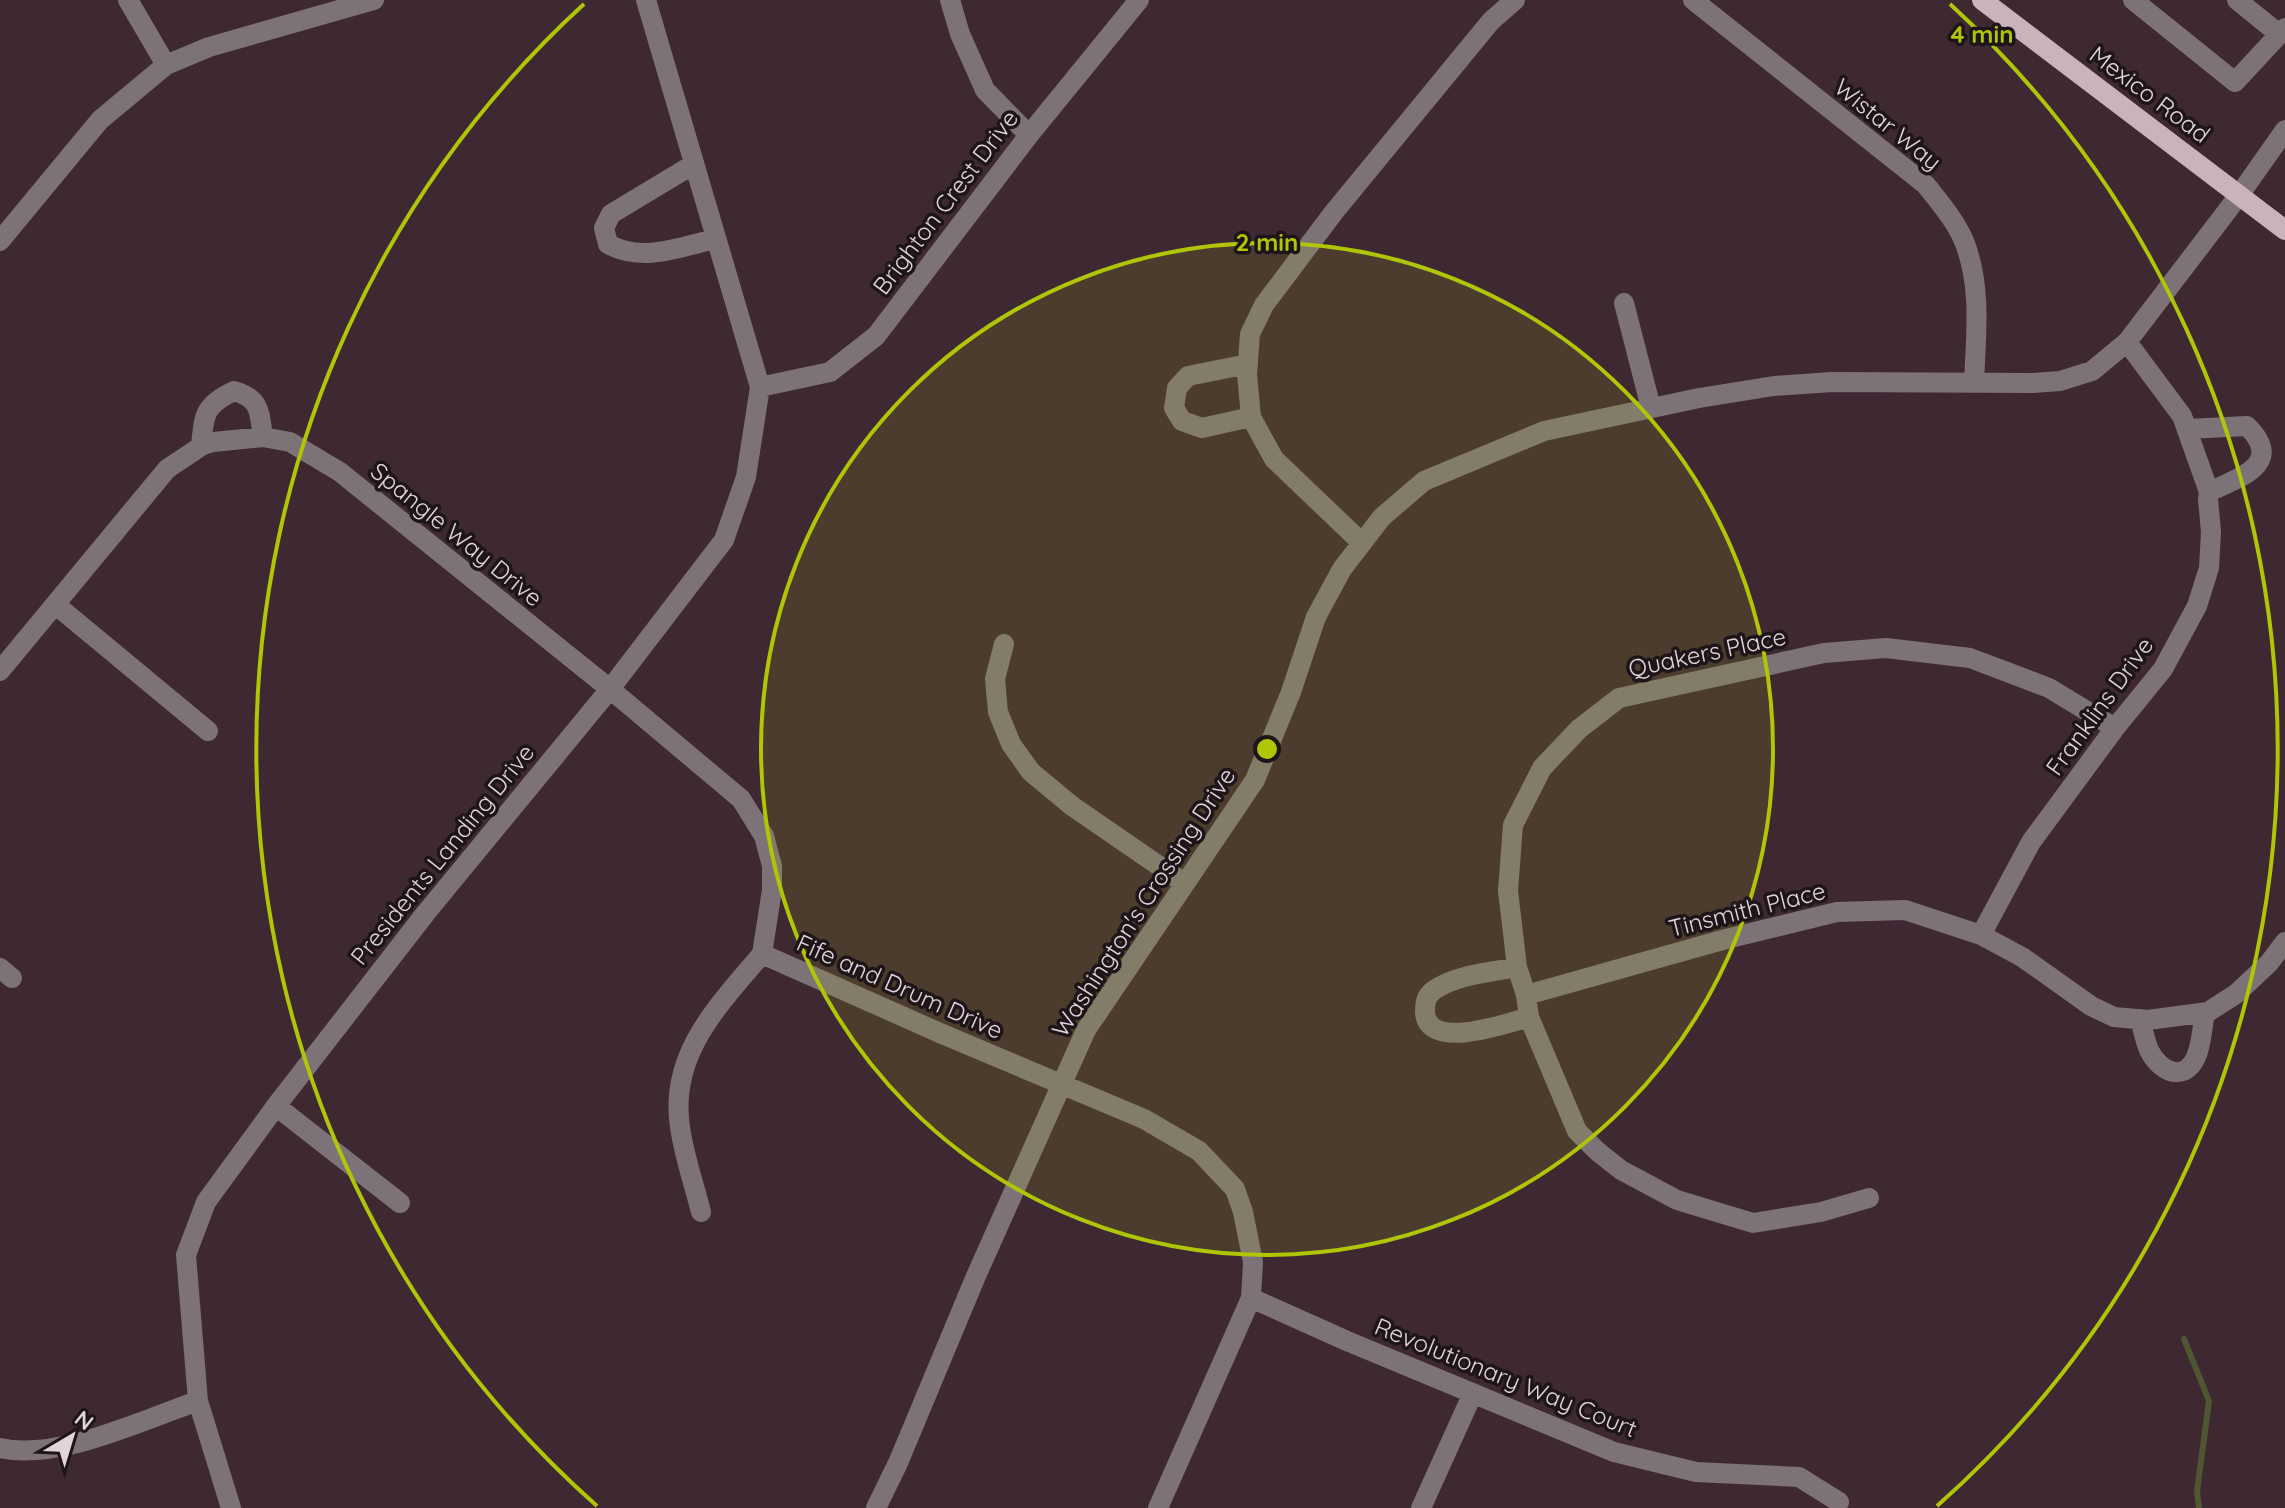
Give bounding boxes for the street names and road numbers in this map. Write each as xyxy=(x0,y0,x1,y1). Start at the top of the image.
street label: Mexico Road xyxy=(2084,39,2216,149)
street label: Wistar Way xyxy=(1828,72,1948,176)
street label: Brighton Crest Drive xyxy=(866,104,1024,300)
street label: Spangle Way Drive xyxy=(365,456,549,612)
street label: Quakers Place xyxy=(1626,621,1788,683)
street label: Franklins Drive xyxy=(2039,631,2159,781)
street label: Presidents Landing Drive xyxy=(344,738,540,970)
street label: Washington's Crossing Drive xyxy=(1045,762,1241,1042)
street label: Tinsmith Place xyxy=(1666,875,1828,943)
street label: Fife and Drum Drive xyxy=(792,927,1008,1045)
street label: Revolutionary Way Court xyxy=(1371,1311,1641,1443)

